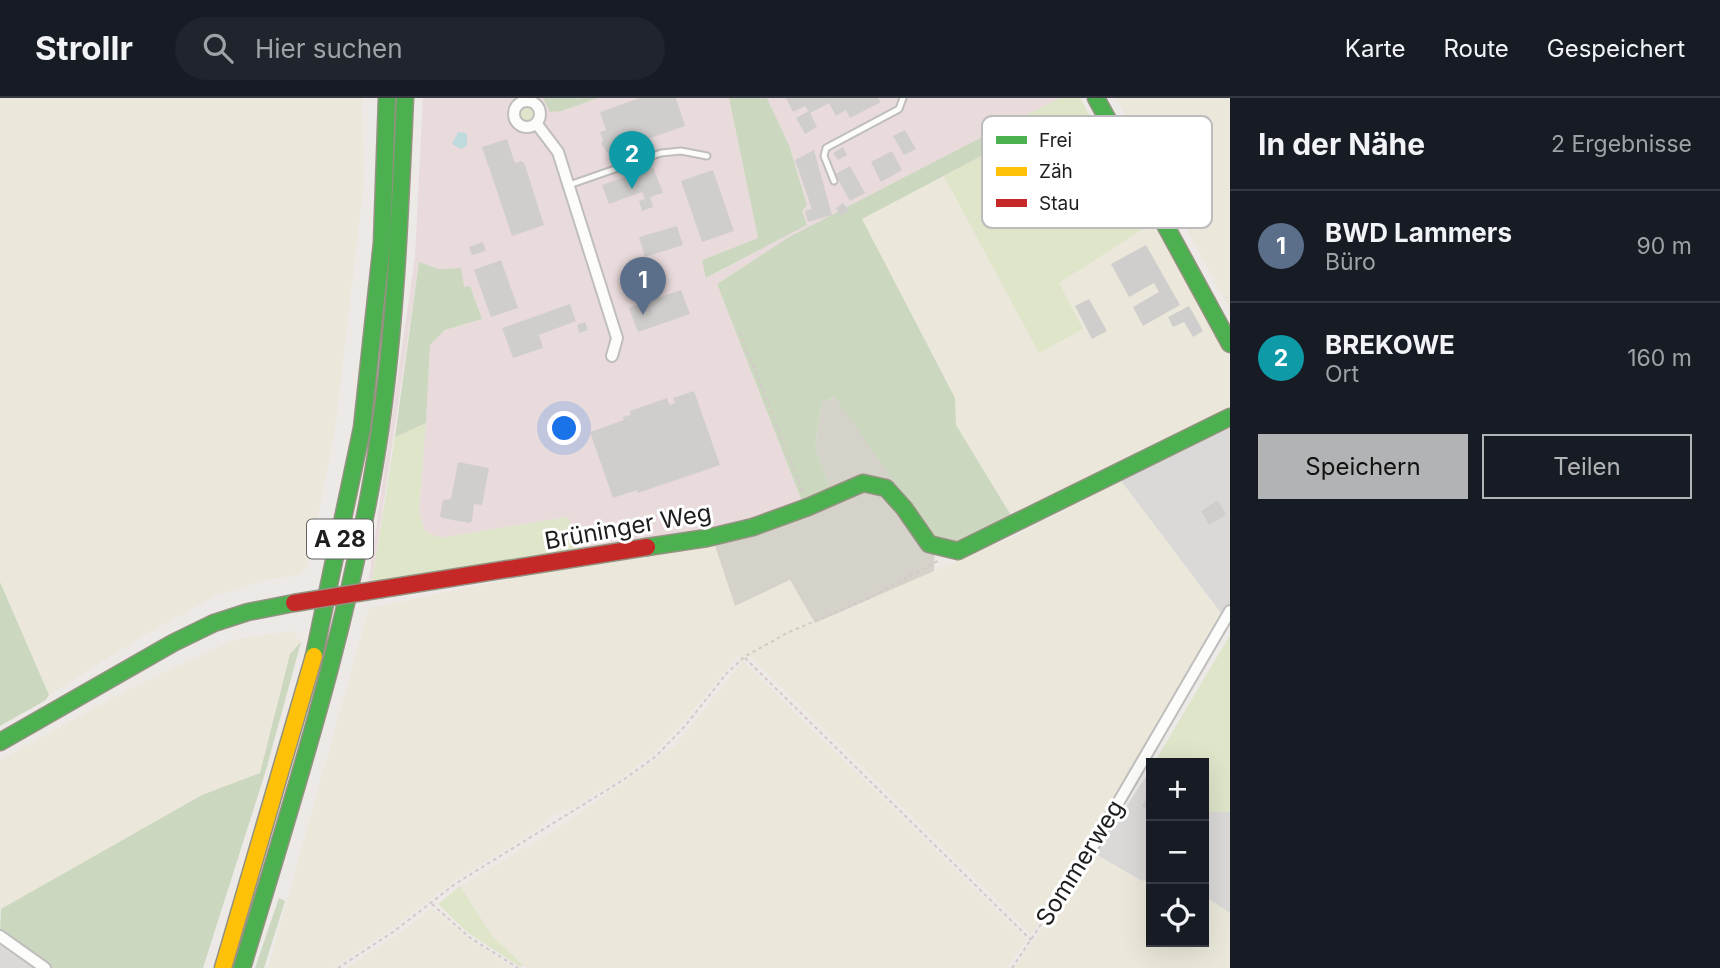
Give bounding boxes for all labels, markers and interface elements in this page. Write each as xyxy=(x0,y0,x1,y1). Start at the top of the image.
search box xyxy=(175,17,665,80)
text: Strollr xyxy=(35,28,133,68)
icon: search xyxy=(199,29,237,67)
text: Hier suchen xyxy=(255,33,403,64)
text: Karte xyxy=(1345,34,1405,63)
text: Route xyxy=(1443,34,1509,63)
text: Gespeichert xyxy=(1547,34,1685,63)
legend xyxy=(982,116,1212,228)
text: In der Nähe xyxy=(1258,126,1425,162)
text: Frei xyxy=(1039,129,1072,152)
text: 2 Ergebnisse xyxy=(1551,130,1692,158)
pin: 2 xyxy=(609,131,655,189)
text: Zäh xyxy=(1039,160,1073,183)
text: Stau xyxy=(1039,192,1079,215)
text: BWD Lammers xyxy=(1325,217,1512,248)
text: 1 xyxy=(1276,232,1286,260)
text: 90 m xyxy=(1637,232,1692,260)
text: Büro xyxy=(1325,248,1376,276)
pin: 1 xyxy=(620,257,666,315)
text: BREKOWE xyxy=(1325,329,1455,360)
text: 2 xyxy=(1274,344,1288,372)
text: 160 m xyxy=(1627,344,1692,372)
text: Ort xyxy=(1325,360,1359,388)
your location xyxy=(547,411,581,445)
button: Speichern xyxy=(1258,434,1468,499)
button: Teilen xyxy=(1482,434,1692,499)
street label: Brüninger Weg xyxy=(542,498,714,555)
road number: A 28 xyxy=(307,520,373,559)
map controls xyxy=(1146,758,1209,947)
button: + xyxy=(1146,758,1209,821)
street label: Sommerweg xyxy=(1029,794,1130,931)
button: − xyxy=(1146,821,1209,884)
button: locate xyxy=(1146,884,1209,947)

